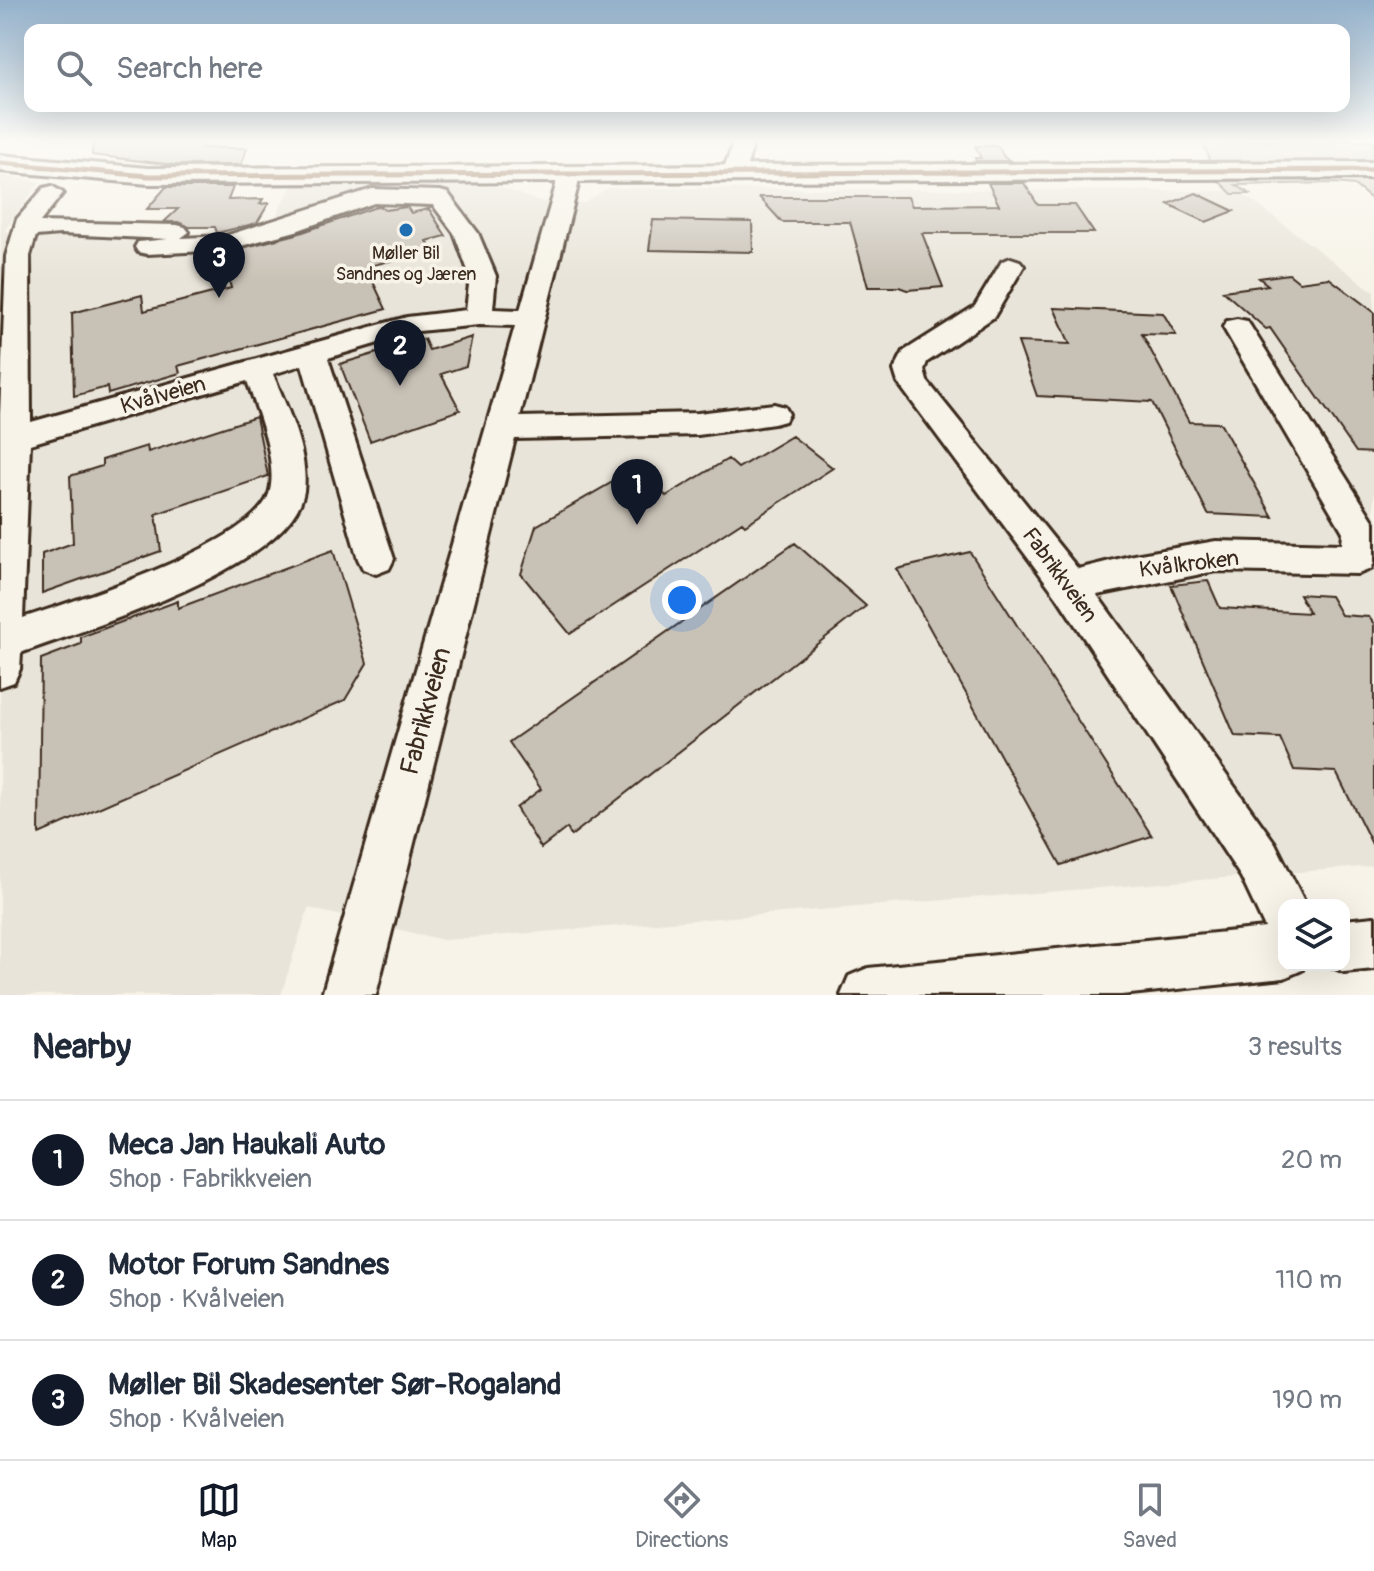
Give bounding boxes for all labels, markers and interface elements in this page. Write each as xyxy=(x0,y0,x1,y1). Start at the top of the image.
search box xyxy=(24,24,1350,112)
icon: search xyxy=(52,46,96,90)
text: Search here xyxy=(116,50,263,87)
marker: Møller Bil Sandnes og Jæren xyxy=(397,221,415,239)
pin: 3 xyxy=(193,232,245,298)
place label: Møller Bil Sandnes og Jæren xyxy=(336,242,476,286)
pin: 2 xyxy=(374,320,426,386)
street label: Kvålveien xyxy=(117,370,209,420)
pin: 1 xyxy=(611,459,663,525)
street label: Fabrikkveien xyxy=(1016,522,1104,628)
street label: Kvålkroken xyxy=(1138,544,1240,584)
your location xyxy=(662,580,702,620)
street label: Fabrikkveien xyxy=(394,644,458,778)
map controls xyxy=(1278,899,1350,971)
button: layers xyxy=(1278,899,1350,971)
text: Nearby xyxy=(32,1026,131,1069)
text: 3 results xyxy=(1248,1031,1342,1063)
text: Meca Jan Haukali Auto xyxy=(108,1126,385,1163)
text: 1 xyxy=(53,1144,63,1176)
text: 20 m xyxy=(1281,1144,1342,1176)
text: Shop · Fabrikkveien xyxy=(108,1163,312,1195)
text: Motor Forum Sandnes xyxy=(108,1246,389,1283)
text: 2 xyxy=(51,1264,65,1296)
text: 110 m xyxy=(1275,1264,1342,1296)
text: Shop · Kvålveien xyxy=(108,1283,285,1315)
text: Møller Bil Skadesenter Sør-Rogaland xyxy=(108,1366,562,1403)
text: 3 xyxy=(51,1384,65,1416)
text: 190 m xyxy=(1272,1384,1342,1416)
text: Shop · Kvålveien xyxy=(108,1403,285,1435)
tab: Map xyxy=(197,1478,241,1554)
tab: Directions xyxy=(635,1478,728,1554)
tab: Saved xyxy=(1122,1478,1177,1554)

